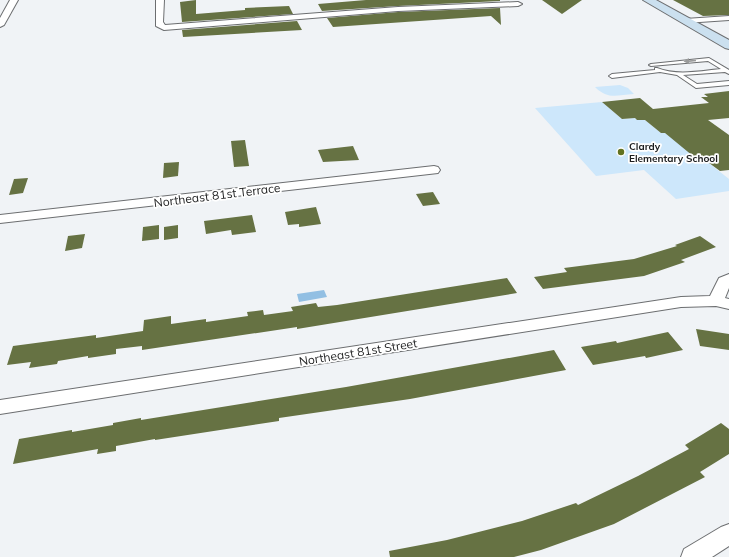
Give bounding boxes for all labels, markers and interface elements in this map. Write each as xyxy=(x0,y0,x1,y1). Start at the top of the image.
one-way arrow xyxy=(684,58,696,64)
place label: Clardy Elementary School xyxy=(629,140,718,165)
marker: Clardy Elementary School xyxy=(616,147,626,157)
street label: Northeast 81st Terrace xyxy=(153,180,281,210)
street label: Northeast 81st Street xyxy=(298,335,418,369)

